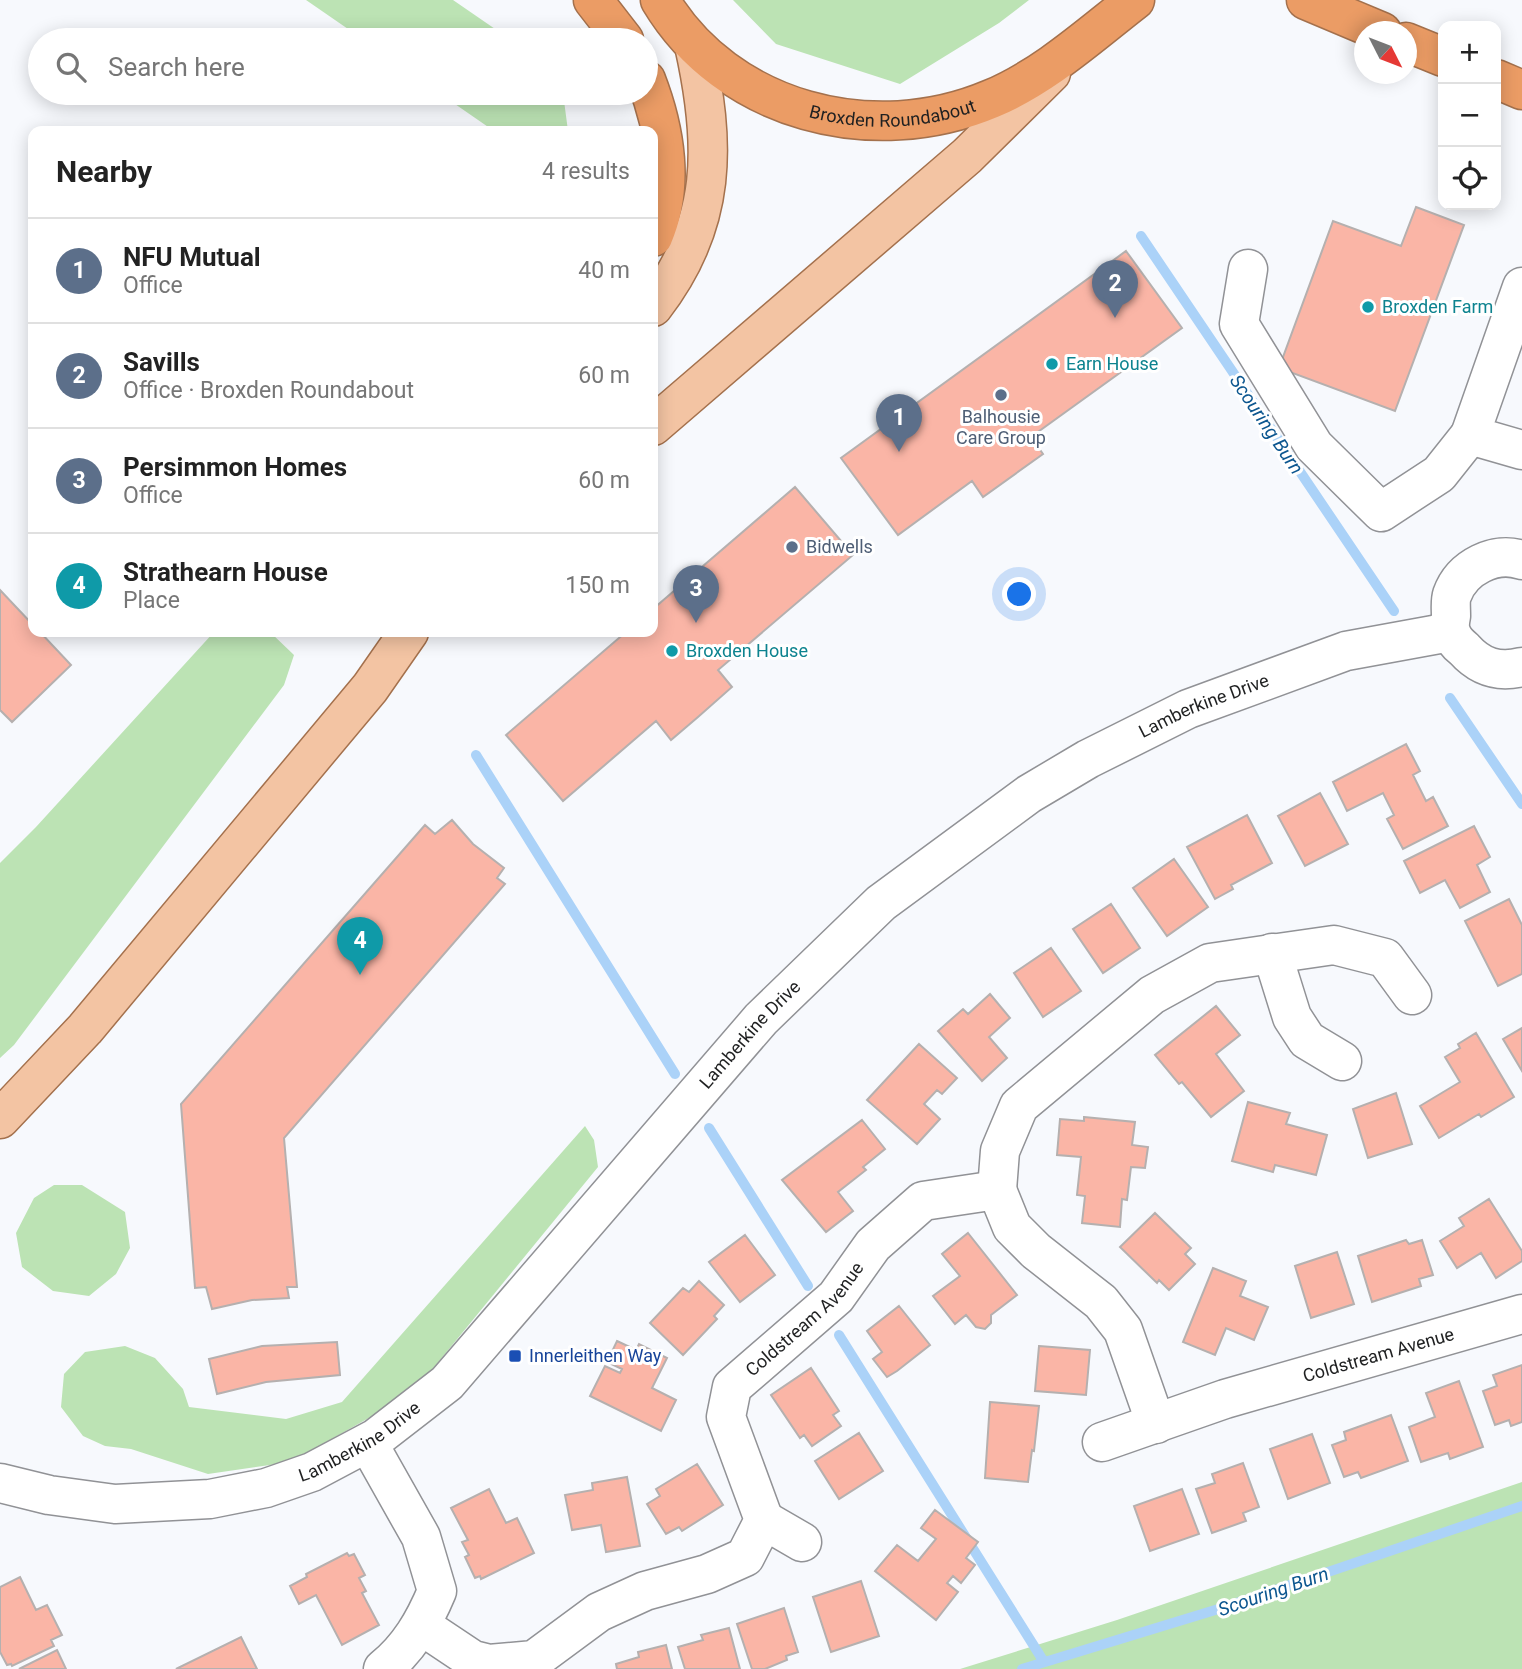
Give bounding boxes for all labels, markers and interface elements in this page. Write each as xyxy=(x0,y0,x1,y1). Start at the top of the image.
north arrow xyxy=(1354,21,1417,84)
map controls xyxy=(1438,21,1501,210)
button: + xyxy=(1438,21,1501,84)
search box xyxy=(28,28,658,105)
icon: search xyxy=(52,48,90,86)
text: Search here xyxy=(108,52,245,82)
button: − xyxy=(1438,84,1501,147)
street label: Broxden Roundabout xyxy=(807,95,978,131)
button: locate xyxy=(1438,147,1501,210)
text: Nearby xyxy=(56,154,152,189)
text: 4 results xyxy=(542,158,630,185)
text: NFU Mutual xyxy=(123,242,261,272)
text: 1 xyxy=(72,257,86,284)
text: 40 m xyxy=(578,257,630,284)
pin: 2 xyxy=(1092,260,1138,318)
text: Office xyxy=(123,272,183,299)
place label: Broxden Farm xyxy=(1382,296,1493,317)
marker: Broxden Farm xyxy=(1360,299,1376,315)
text: Savills xyxy=(123,347,200,377)
place label: Earn House xyxy=(1066,353,1158,374)
marker: Earn House xyxy=(1044,356,1060,372)
text: 2 xyxy=(72,362,86,389)
text: 60 m xyxy=(578,362,630,389)
water label: Scouring Burn xyxy=(1225,370,1308,478)
text: Office · Broxden Roundabout xyxy=(123,377,414,404)
marker: Balhousie Care Group xyxy=(993,387,1009,403)
pin: 1 xyxy=(876,394,922,452)
place label: Balhousie Care Group xyxy=(956,406,1046,448)
text: Persimmon Homes xyxy=(123,452,347,482)
text: 3 xyxy=(72,467,86,494)
text: 60 m xyxy=(578,467,630,494)
text: Office xyxy=(123,482,183,509)
place label: Bidwells xyxy=(806,536,873,557)
marker: Bidwells xyxy=(784,539,800,555)
text: Strathearn House xyxy=(123,557,328,587)
pin: 3 xyxy=(673,565,719,623)
text: 4 xyxy=(72,572,86,599)
text: 150 m xyxy=(565,572,630,599)
your location xyxy=(1002,577,1036,611)
text: Place xyxy=(123,587,180,614)
place label: Broxden House xyxy=(686,640,808,661)
marker: Broxden House xyxy=(664,643,680,659)
street label: Lamberkine Drive xyxy=(1135,669,1272,742)
pin: 4 xyxy=(337,917,383,975)
street label: Lamberkine Drive xyxy=(695,976,804,1093)
street label: Coldstream Avenue xyxy=(741,1258,868,1380)
street label: Coldstream Avenue xyxy=(1300,1323,1456,1386)
place label: Innerleithen Way xyxy=(529,1345,662,1366)
marker: Innerleithen Way xyxy=(507,1348,523,1364)
street label: Lamberkine Drive xyxy=(296,1397,424,1486)
water label: Scouring Burn xyxy=(1215,1562,1331,1621)

